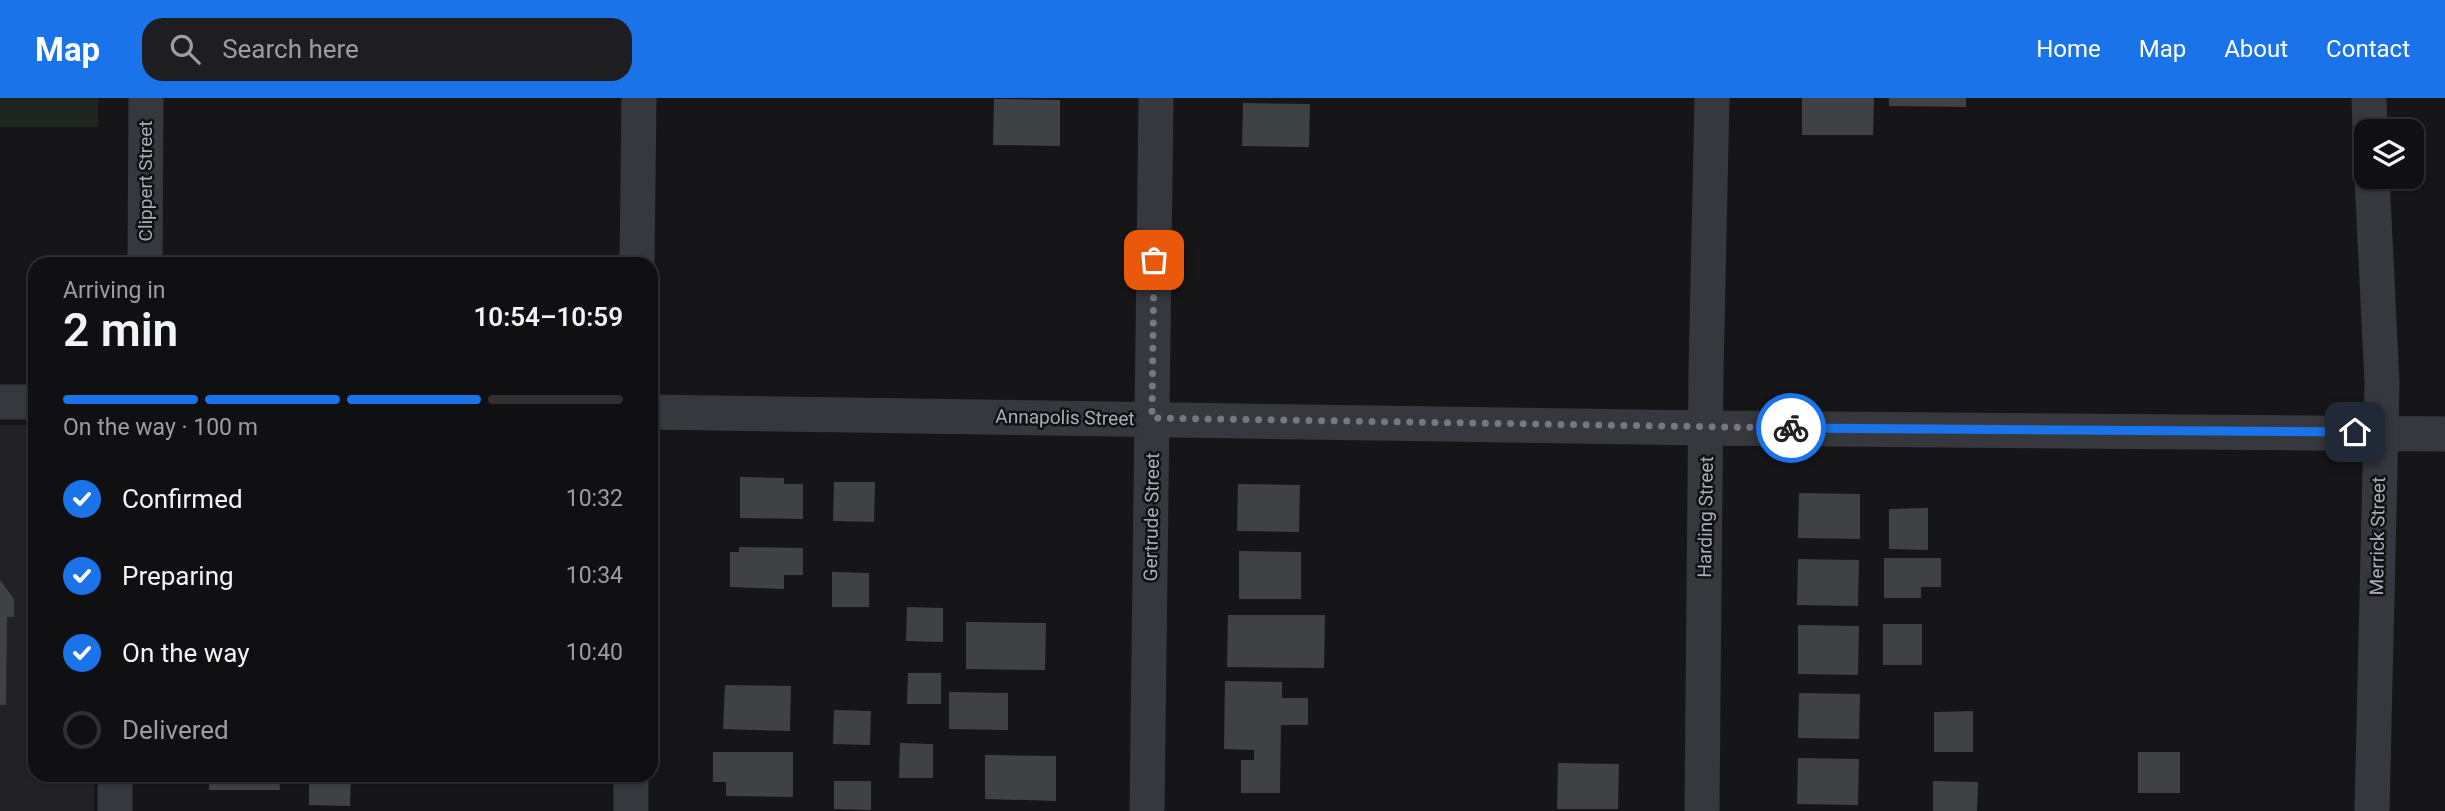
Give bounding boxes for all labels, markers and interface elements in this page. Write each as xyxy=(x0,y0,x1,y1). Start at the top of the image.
search box xyxy=(142,18,632,81)
text: Map xyxy=(35,30,100,69)
icon: search xyxy=(166,30,204,68)
text: Search here xyxy=(222,34,359,64)
text: Home xyxy=(2036,35,2101,63)
text: Map xyxy=(2139,35,2186,63)
text: About xyxy=(2224,35,2288,63)
text: Contact xyxy=(2326,35,2410,63)
map controls xyxy=(2354,119,2424,189)
button: layers xyxy=(2354,119,2424,189)
street label: Clippert Street xyxy=(134,121,157,241)
pin xyxy=(1124,230,1184,290)
icon: bag xyxy=(1135,241,1173,279)
text: Arriving in xyxy=(63,277,166,304)
text: 10:54–10:59 xyxy=(473,302,623,332)
text: 2 min xyxy=(63,303,178,357)
courier xyxy=(1756,393,1826,463)
pin xyxy=(2325,402,2385,462)
street label: Annapolis Street xyxy=(995,405,1135,430)
icon: bike xyxy=(1772,409,1810,447)
icon: home xyxy=(2336,413,2374,451)
text: On the way · 100 m xyxy=(63,414,258,441)
street label: Gertrude Street xyxy=(1139,452,1164,582)
street label: Harding Street xyxy=(1693,456,1718,578)
street label: Merrick Street xyxy=(2365,477,2390,595)
icon: check xyxy=(63,480,101,518)
text: Confirmed xyxy=(122,484,243,514)
text: 10:32 xyxy=(566,485,623,512)
icon: check xyxy=(63,557,101,595)
text: Preparing xyxy=(122,561,234,591)
text: 10:34 xyxy=(566,562,623,589)
icon: check xyxy=(63,634,101,672)
text: On the way xyxy=(122,638,250,668)
text: 10:40 xyxy=(566,639,623,666)
text: Delivered xyxy=(122,715,229,745)

